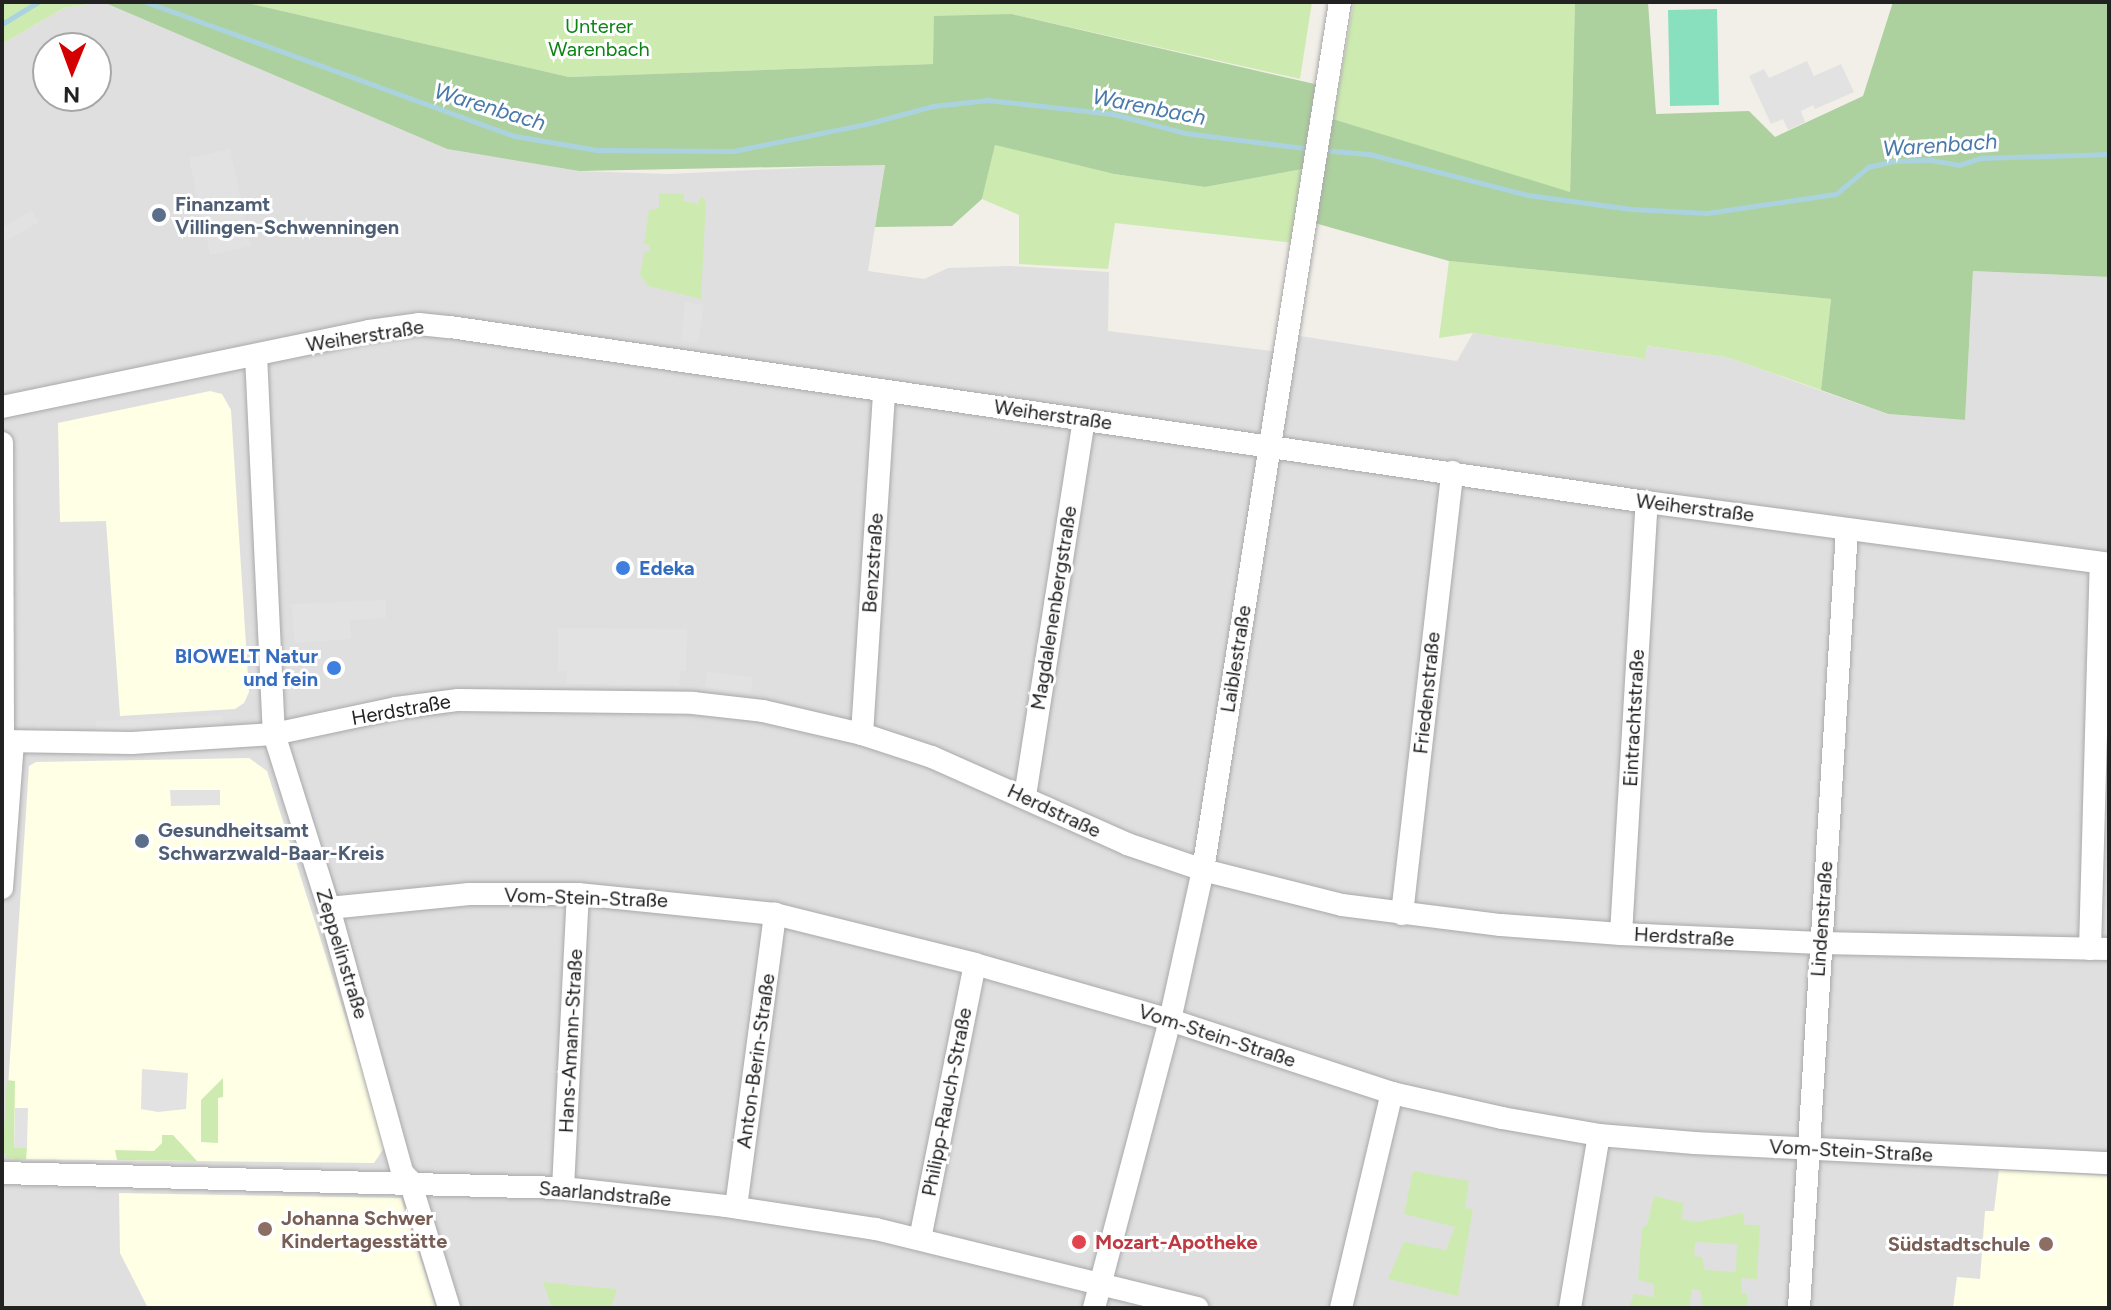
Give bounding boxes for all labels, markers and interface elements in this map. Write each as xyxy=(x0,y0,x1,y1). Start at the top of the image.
park label: Unterer Warenbach xyxy=(548,15,650,62)
north arrow xyxy=(32,32,112,112)
water label: Warenbach xyxy=(431,78,549,136)
text: N xyxy=(63,81,80,108)
water label: Warenbach xyxy=(1090,83,1208,131)
water label: Warenbach xyxy=(1882,128,1998,162)
place label: Finanzamt Villingen-Schwenningen xyxy=(175,192,399,239)
marker: Finanzamt Villingen-Schwenningen xyxy=(150,206,168,224)
street label: Weiherstraße xyxy=(304,315,426,357)
street label: Weiherstraße xyxy=(992,395,1114,435)
street label: Weiherstraße xyxy=(1635,489,1755,527)
street label: Magdalenenbergstraße xyxy=(1026,504,1082,712)
street label: Benzstraße xyxy=(858,512,888,614)
place label: Edeka xyxy=(639,556,695,580)
marker: Edeka xyxy=(614,559,632,577)
street label: Laiblestraße xyxy=(1216,604,1256,714)
street label: Friedenstraße xyxy=(1409,631,1445,755)
place label: BIOWELT Natur und fein xyxy=(175,644,318,691)
street label: Eintrachtstraße xyxy=(1618,649,1650,787)
marker: BIOWELT Natur und fein xyxy=(325,659,343,677)
street label: Herdstraße xyxy=(349,689,453,731)
street label: Herdstraße xyxy=(1003,779,1105,843)
place label: Gesundheitsamt Schwarzwald-Baar-Kreis xyxy=(158,818,384,865)
marker: Gesundheitsamt Schwarzwald-Baar-Kreis xyxy=(133,832,151,850)
street label: Lindenstraße xyxy=(1806,860,1838,978)
street label: Vom-Stein-Straße xyxy=(504,883,668,913)
street label: Zeppelinstraße xyxy=(311,886,373,1022)
street label: Herdstraße xyxy=(1633,922,1735,952)
street label: Hans-Amann-Straße xyxy=(554,948,588,1134)
street label: Anton-Berin-Straße xyxy=(732,972,780,1150)
street label: Vom-Stein-Straße xyxy=(1135,999,1299,1073)
street label: Philipp-Rauch-Straße xyxy=(917,1006,977,1198)
street label: Vom-Stein-Straße xyxy=(1769,1135,1933,1167)
street label: Saarlandstraße xyxy=(538,1176,672,1212)
place label: Johanna Schwer Kindertagesstätte xyxy=(281,1206,447,1253)
marker: Johanna Schwer Kindertagesstätte xyxy=(256,1220,274,1238)
place label: Mozart-Apotheke xyxy=(1095,1230,1257,1254)
place label: Südstadtschule xyxy=(1888,1232,2030,1256)
marker: Mozart-Apotheke xyxy=(1070,1233,1088,1251)
marker: Südstadtschule xyxy=(2037,1235,2055,1253)

